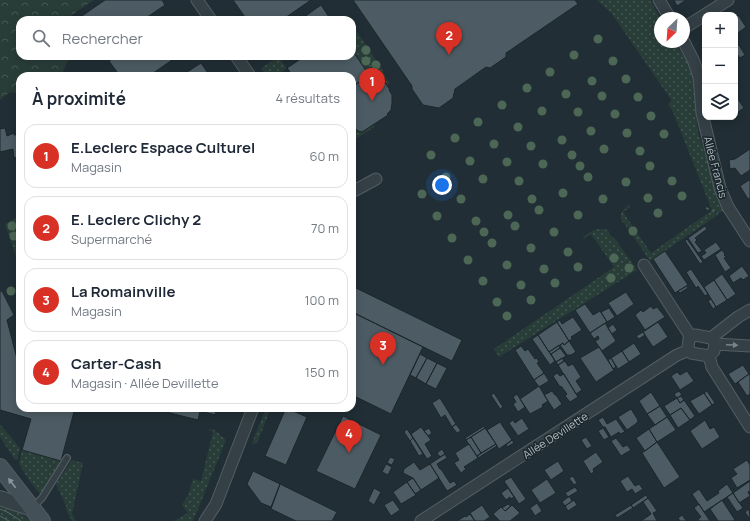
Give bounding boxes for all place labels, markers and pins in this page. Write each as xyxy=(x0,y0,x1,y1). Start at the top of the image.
pin: 2 xyxy=(436,22,462,55)
pin: 1 xyxy=(359,68,385,101)
pin: 3 xyxy=(370,332,396,365)
pin: 4 xyxy=(336,420,362,453)

